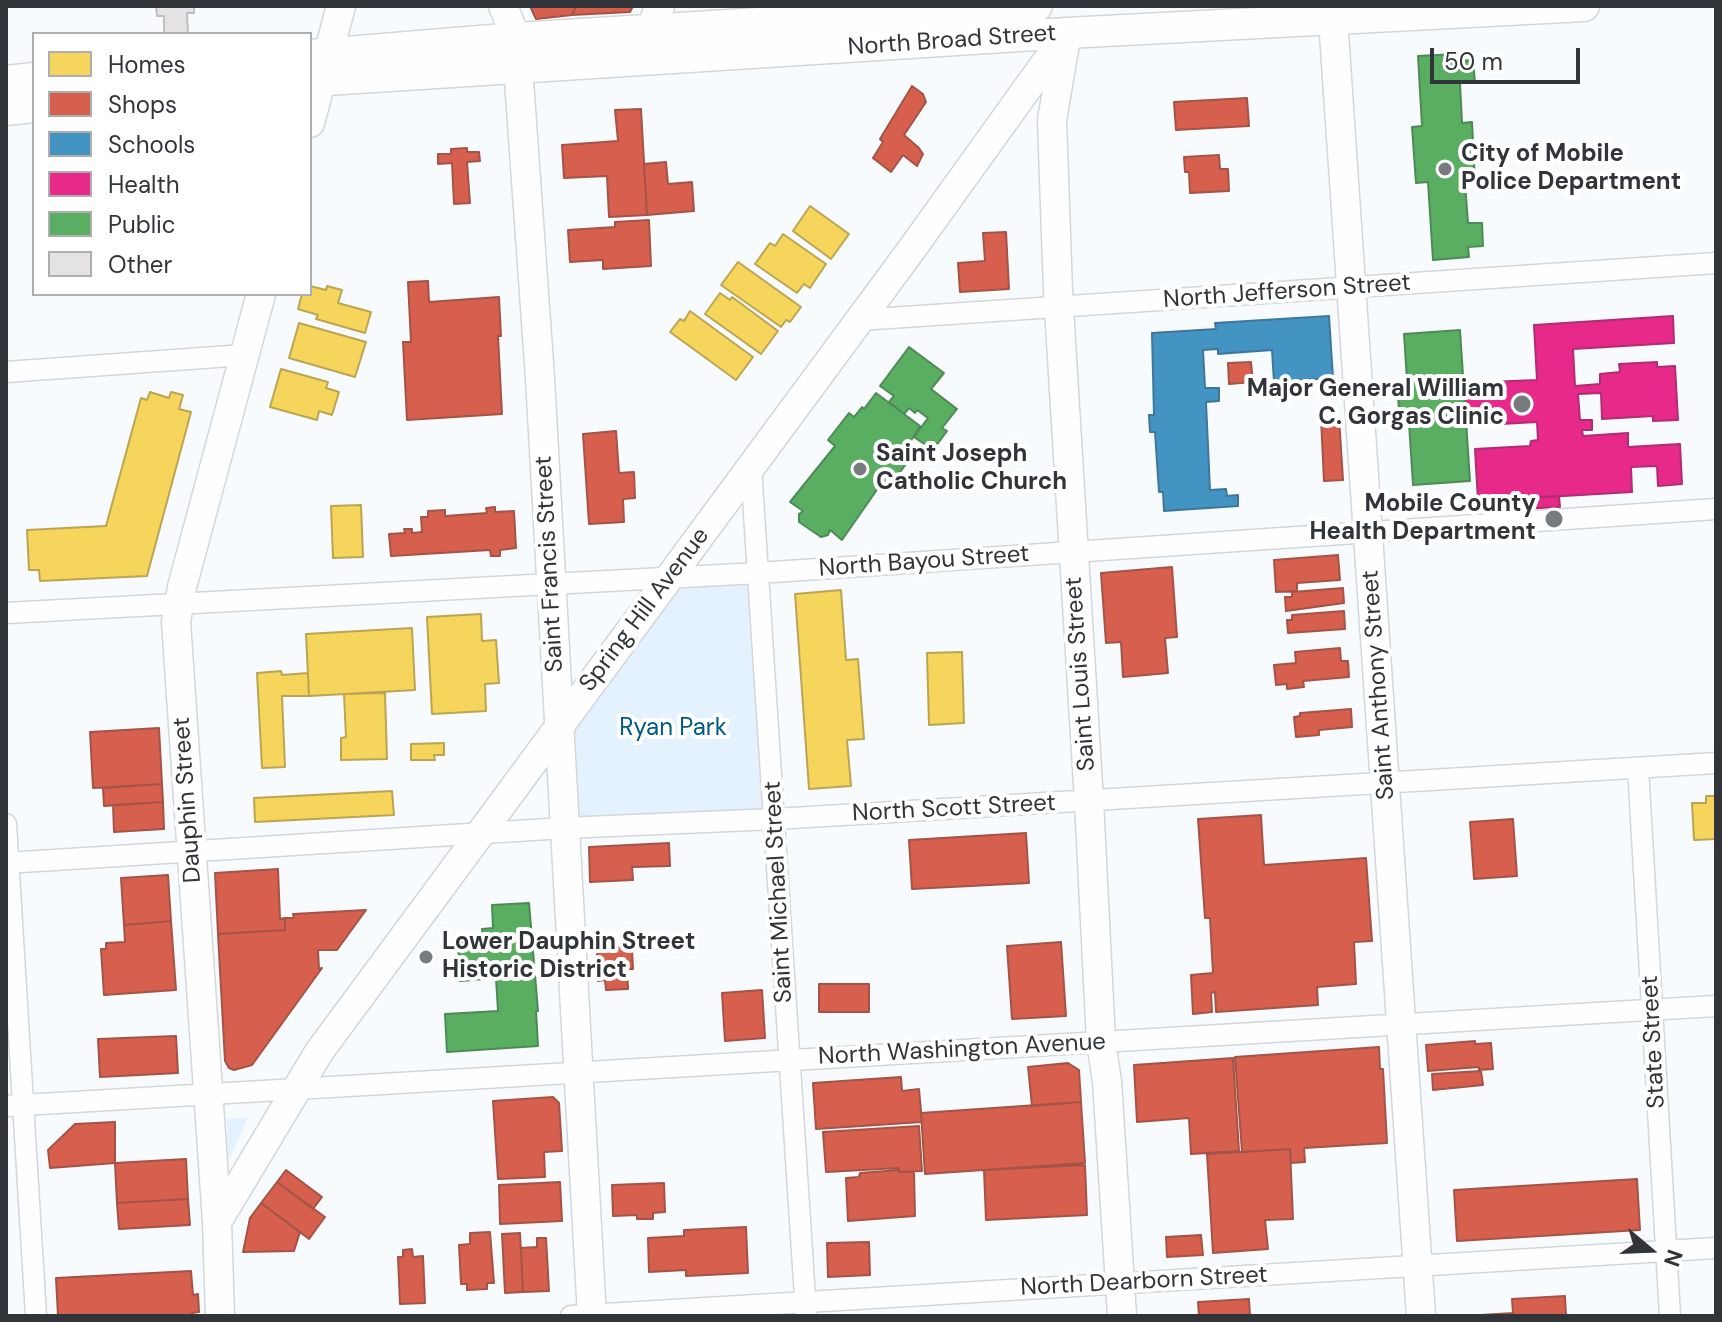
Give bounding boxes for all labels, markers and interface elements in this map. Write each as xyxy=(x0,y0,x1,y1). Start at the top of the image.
street label: North Broad Street xyxy=(847,19,1057,63)
legend xyxy=(32,32,312,296)
scale bar xyxy=(1434,32,1584,82)
text: 50 m xyxy=(1444,46,1503,77)
text: Homes xyxy=(108,49,186,80)
text: Shops xyxy=(108,89,177,120)
text: Schools xyxy=(108,129,195,160)
place label: City of Mobile Police Department xyxy=(1461,141,1681,197)
marker: City of Mobile Police Department xyxy=(1436,160,1454,178)
text: Health xyxy=(108,169,180,200)
text: Public xyxy=(108,209,176,240)
text: Other xyxy=(108,249,172,280)
street label: North Jefferson Street xyxy=(1162,269,1412,315)
place label: Major General William C. Gorgas Clinic xyxy=(1247,376,1504,432)
marker: Major General William C. Gorgas Clinic xyxy=(1511,393,1533,415)
place label: Saint Joseph Catholic Church xyxy=(876,441,1067,497)
street label: Saint Francis Street xyxy=(530,455,570,673)
marker: Saint Joseph Catholic Church xyxy=(851,460,869,478)
place label: Mobile County Health Department xyxy=(1309,491,1536,547)
marker: Mobile County Health Department xyxy=(1543,508,1565,530)
street label: Spring Hill Avenue xyxy=(574,522,716,698)
street label: North Bayou Street xyxy=(818,540,1030,584)
street label: Saint Anthony Street xyxy=(1357,569,1401,801)
street label: Saint Louis Street xyxy=(1060,576,1102,772)
park label: Ryan Park xyxy=(619,715,727,743)
street label: Dauphin Street xyxy=(168,716,208,884)
street label: Saint Michael Street xyxy=(759,780,799,1004)
street label: North Scott Street xyxy=(851,789,1057,829)
place label: Lower Dauphin Street Historic District xyxy=(442,929,695,985)
marker: Lower Dauphin Street Historic District xyxy=(417,948,435,966)
street label: State Street xyxy=(1636,975,1672,1109)
street label: North Washington Avenue xyxy=(817,1028,1107,1072)
north arrow xyxy=(1610,1210,1690,1290)
text: N xyxy=(1657,1246,1689,1270)
street label: North Dearborn Street xyxy=(1020,1261,1268,1303)

